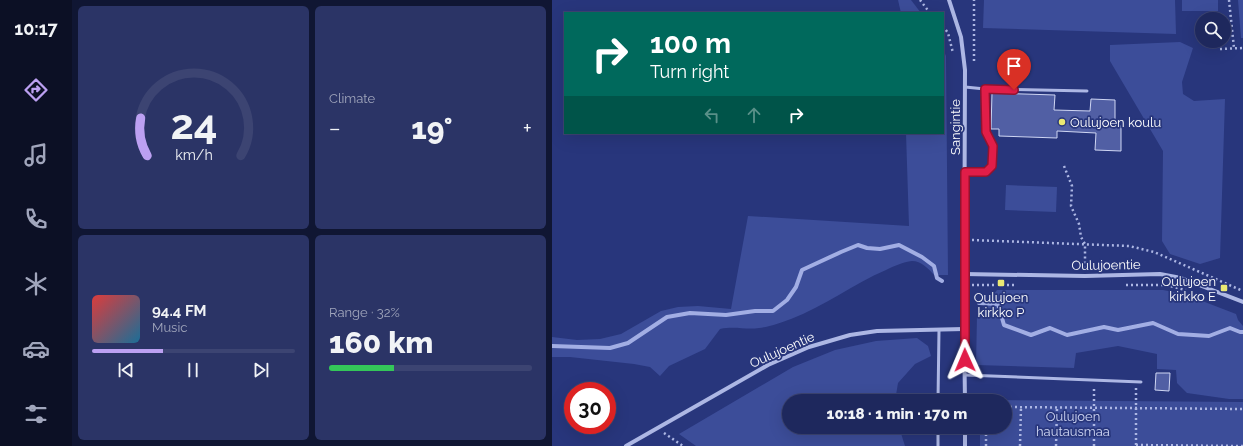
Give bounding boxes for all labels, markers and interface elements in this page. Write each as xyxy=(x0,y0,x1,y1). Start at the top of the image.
map controls xyxy=(1195,12,1231,48)
button: search xyxy=(1195,12,1231,48)
text: 10:17 xyxy=(14,18,58,39)
text: 100 m xyxy=(650,27,731,60)
icon: right xyxy=(584,28,636,80)
pin xyxy=(997,49,1031,90)
icon: arrive xyxy=(1003,55,1025,77)
text: Turn right xyxy=(650,61,729,82)
icon: directions xyxy=(22,76,50,104)
text: Climate xyxy=(329,91,375,106)
text: 24 xyxy=(170,99,217,148)
street label: Sangintie xyxy=(948,99,963,155)
icon: left xyxy=(701,104,723,126)
icon: ahead xyxy=(743,104,765,126)
icon: right xyxy=(785,104,807,126)
text: 19° xyxy=(411,111,452,146)
text: − xyxy=(329,115,341,141)
text: + xyxy=(523,115,532,141)
place label: Oulujoen koulu xyxy=(1070,115,1161,130)
marker: Oulujoen koulu xyxy=(1057,117,1067,127)
icon: music xyxy=(22,141,50,169)
text: km/h xyxy=(175,146,212,162)
icon: phone xyxy=(22,205,50,233)
street label: Oulujoentie xyxy=(1071,257,1141,273)
icon: climate xyxy=(22,270,50,298)
place label: Oulujoen kirkko E xyxy=(1161,274,1216,304)
marker: Oulujoen kirkko P xyxy=(996,278,1006,288)
marker: Oulujoen kirkko E xyxy=(1219,283,1229,293)
place label: Oulujoen kirkko P xyxy=(974,290,1028,320)
text: 94.4 FM xyxy=(152,302,207,320)
text: Range · 32% xyxy=(329,305,400,320)
text: Music xyxy=(152,320,187,335)
text: 160 km xyxy=(329,325,433,360)
street label: Oulujoentie xyxy=(747,329,817,371)
icon: car xyxy=(22,335,50,363)
position arrow xyxy=(944,339,986,381)
icon: previous xyxy=(115,359,137,381)
icon: pause xyxy=(182,359,204,381)
icon: next xyxy=(250,359,272,381)
speed limit sign: 30 xyxy=(564,382,616,434)
icon: filters xyxy=(22,400,50,428)
text: 10:18 · 1 min · 170 m xyxy=(827,405,967,423)
park label: Oulujoen hautausmaa xyxy=(1036,409,1110,439)

